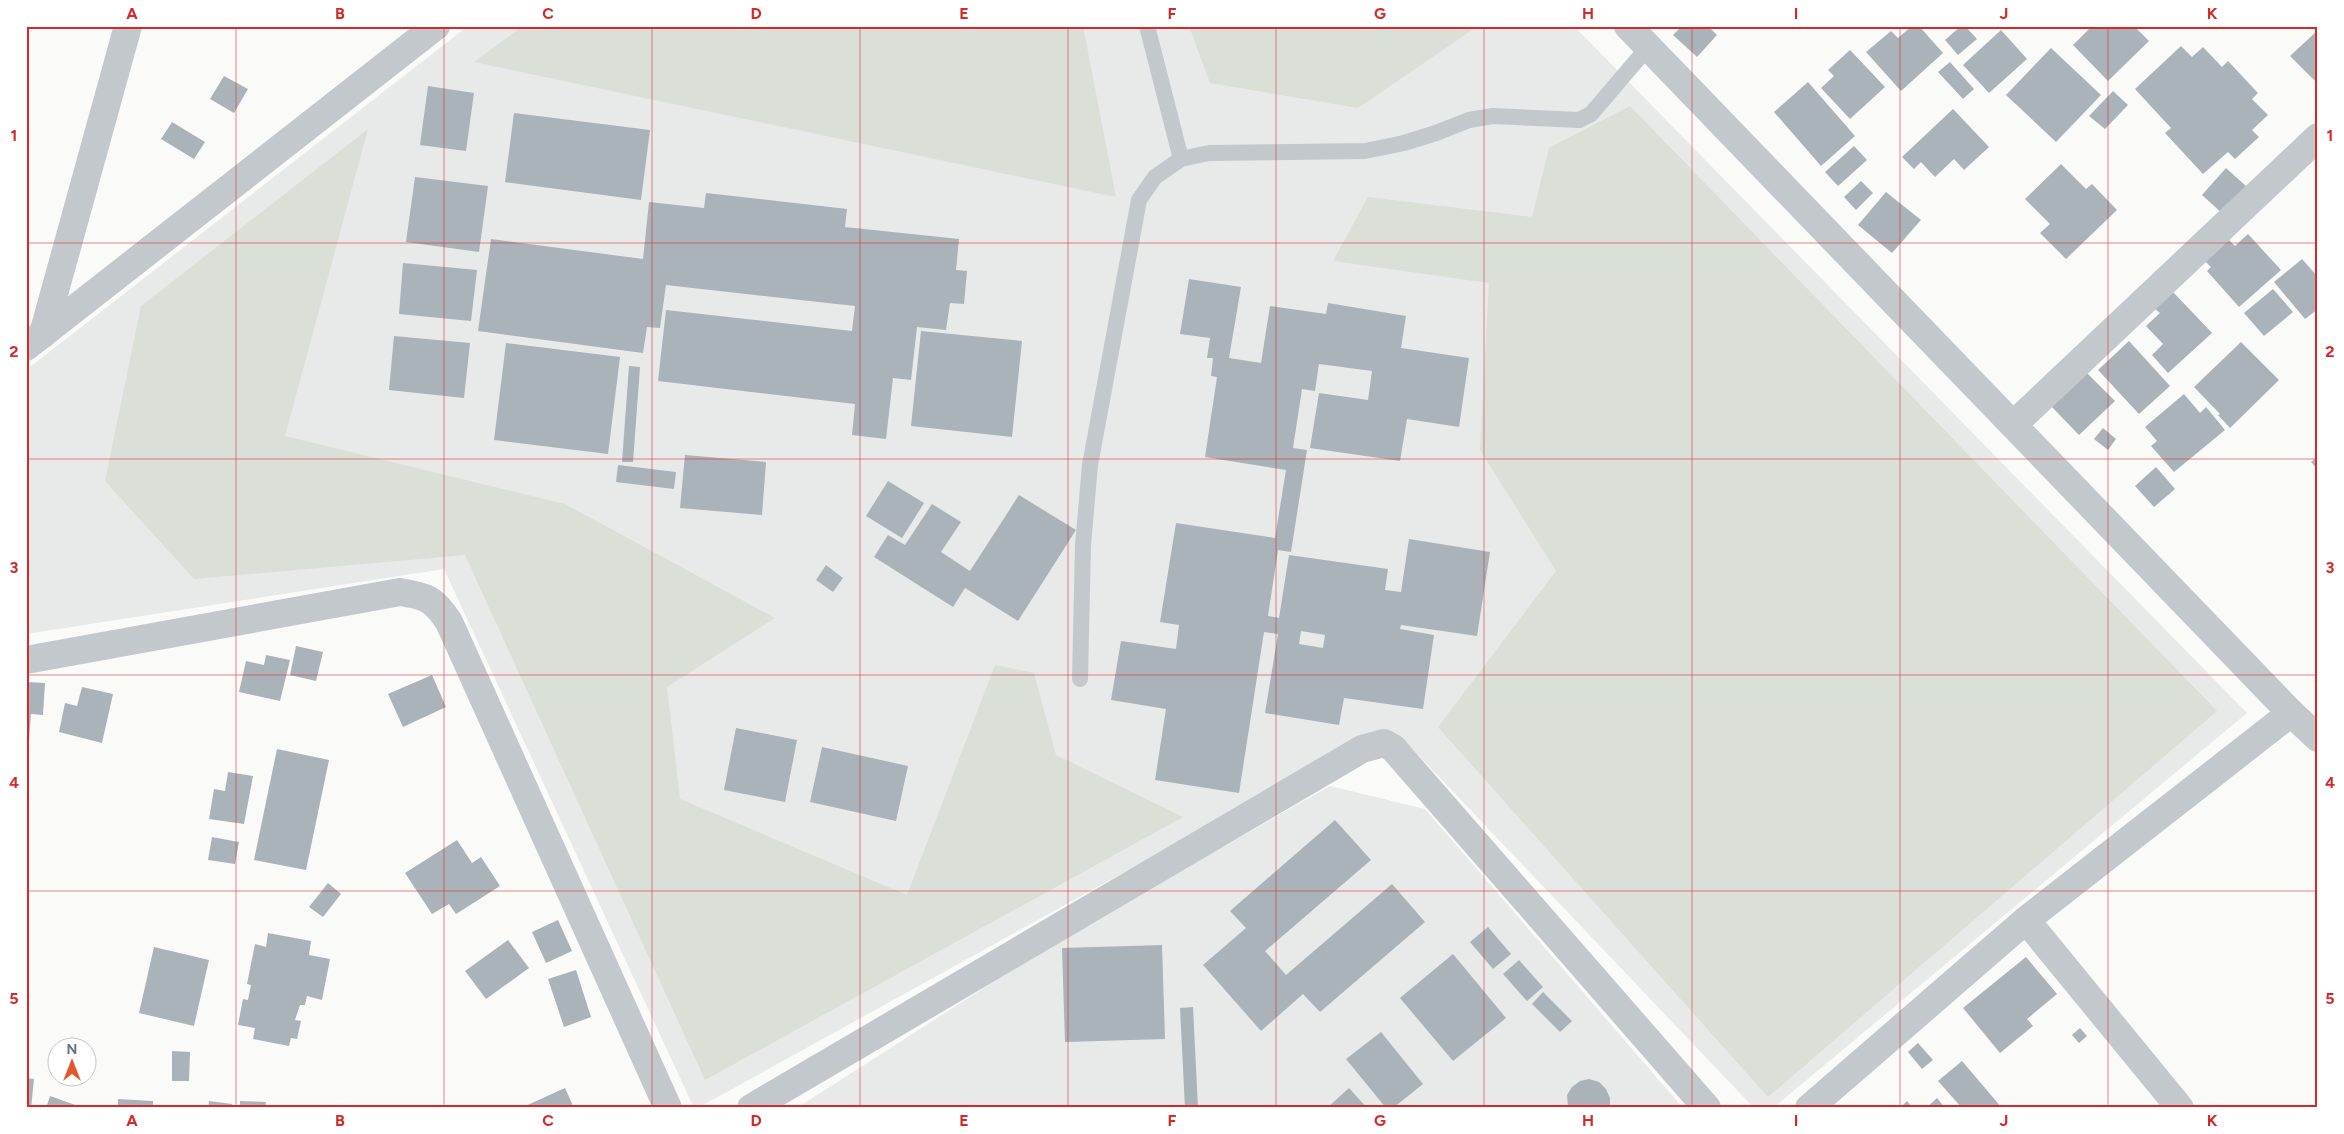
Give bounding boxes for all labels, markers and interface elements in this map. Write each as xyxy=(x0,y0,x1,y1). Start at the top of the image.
text: A xyxy=(126,4,138,23)
text: B xyxy=(335,4,345,23)
text: C xyxy=(542,4,554,23)
text: D xyxy=(750,4,762,23)
text: E xyxy=(959,4,969,23)
text: F xyxy=(1168,4,1177,23)
text: G xyxy=(1374,4,1386,23)
text: H xyxy=(1582,4,1594,23)
text: I xyxy=(1794,4,1798,23)
text: J xyxy=(2000,4,2008,23)
text: K xyxy=(2207,4,2218,23)
text: 1 xyxy=(11,126,17,145)
text: 1 xyxy=(2327,126,2333,145)
text: 2 xyxy=(9,342,19,361)
text: 2 xyxy=(2325,342,2335,361)
text: 3 xyxy=(10,558,19,577)
text: 3 xyxy=(2326,558,2335,577)
text: 4 xyxy=(9,773,19,792)
text: 4 xyxy=(2325,773,2335,792)
text: 5 xyxy=(9,989,19,1008)
text: 5 xyxy=(2325,989,2335,1008)
north arrow xyxy=(48,1036,98,1086)
text: N xyxy=(67,1041,77,1058)
text: A xyxy=(126,1111,138,1130)
text: B xyxy=(335,1111,345,1130)
text: C xyxy=(542,1111,554,1130)
text: D xyxy=(750,1111,762,1130)
text: E xyxy=(959,1111,969,1130)
text: F xyxy=(1168,1111,1177,1130)
text: G xyxy=(1374,1111,1386,1130)
text: H xyxy=(1582,1111,1594,1130)
text: I xyxy=(1794,1111,1798,1130)
text: J xyxy=(2000,1111,2008,1130)
text: K xyxy=(2207,1111,2218,1130)

